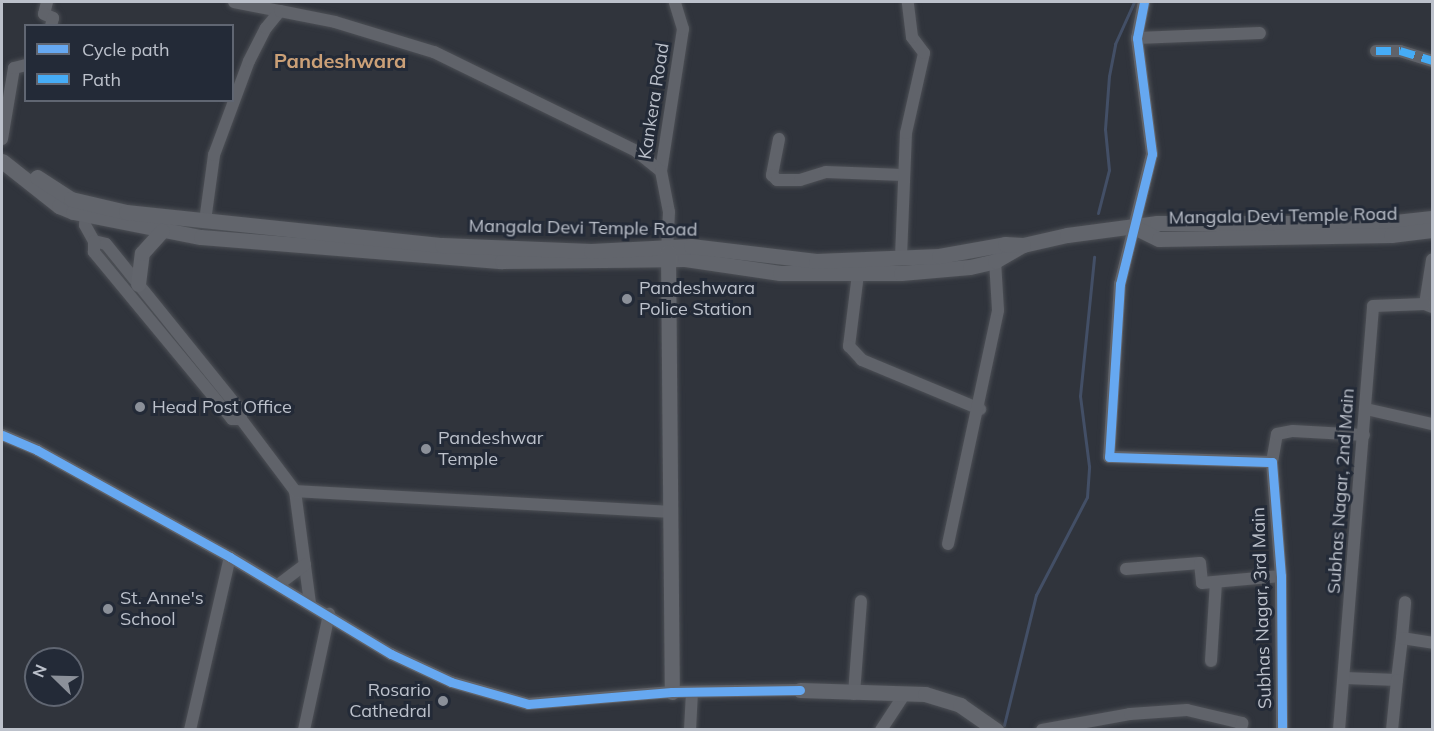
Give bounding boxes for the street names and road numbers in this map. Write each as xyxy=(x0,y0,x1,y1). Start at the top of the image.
street label: Kankera Road xyxy=(634,41,674,161)
street label: Mangala Devi Temple Road xyxy=(1168,203,1398,229)
street label: Mangala Devi Temple Road xyxy=(468,215,698,241)
street label: Subhas Nagar, 2nd Main xyxy=(1323,387,1359,595)
street label: Subhas Nagar, 3rd Main xyxy=(1248,507,1276,709)

